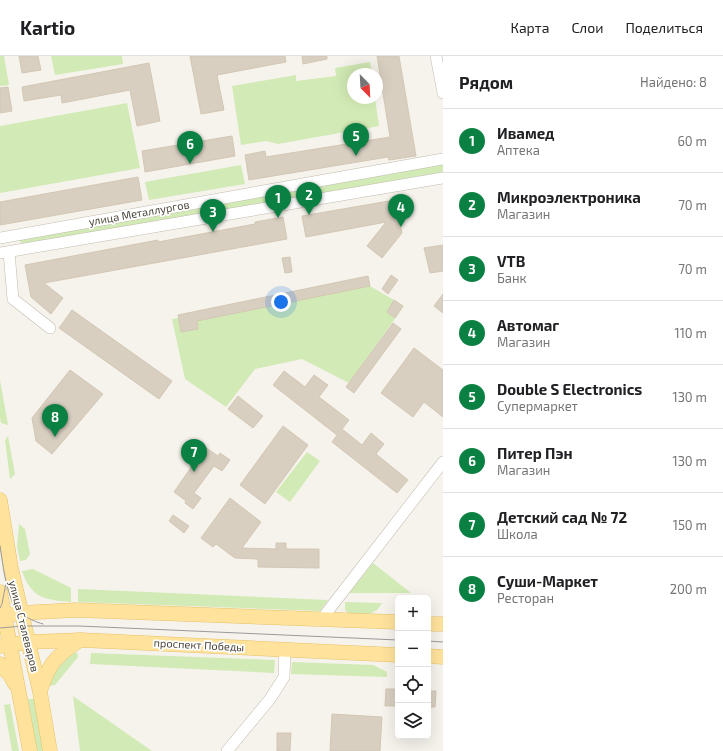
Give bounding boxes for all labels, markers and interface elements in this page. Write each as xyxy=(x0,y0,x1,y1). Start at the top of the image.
text: Kartio xyxy=(20,16,75,39)
text: Карта xyxy=(510,19,549,36)
text: Слои xyxy=(571,19,603,36)
text: Поделиться xyxy=(625,19,703,36)
north arrow xyxy=(347,68,383,104)
text: Рядом xyxy=(459,72,513,92)
text: Найдено: 8 xyxy=(640,74,707,90)
pin: 5 xyxy=(343,123,369,156)
text: Ивамед xyxy=(497,124,554,142)
pin: 6 xyxy=(177,131,203,164)
text: 1 xyxy=(469,133,475,149)
text: 60 m xyxy=(677,133,707,149)
text: Аптека xyxy=(497,142,540,158)
pin: 2 xyxy=(296,182,322,215)
pin: 1 xyxy=(265,185,291,218)
text: Микроэлектроника xyxy=(497,188,641,206)
pin: 4 xyxy=(388,194,414,227)
street label: улица Металлургов xyxy=(88,197,190,229)
text: 2 xyxy=(468,197,476,213)
text: 70 m xyxy=(678,197,707,213)
pin: 3 xyxy=(200,199,226,232)
text: Магазин xyxy=(497,206,550,222)
text: VTB xyxy=(497,252,525,270)
text: 3 xyxy=(468,261,476,277)
text: 70 m xyxy=(678,261,707,277)
text: Банк xyxy=(497,270,527,286)
your location xyxy=(271,292,291,312)
text: Автомаг xyxy=(497,316,559,334)
text: 4 xyxy=(468,325,476,341)
text: 110 m xyxy=(675,325,707,341)
text: Магазин xyxy=(497,334,550,350)
text: Double S Electronics xyxy=(497,380,642,398)
text: 5 xyxy=(468,389,476,405)
text: 130 m xyxy=(672,389,707,405)
text: Супермаркет xyxy=(497,398,578,414)
pin: 8 xyxy=(42,404,68,437)
pin: 7 xyxy=(181,439,207,472)
text: Питер Пэн xyxy=(497,444,572,462)
text: 6 xyxy=(468,453,476,469)
text: 130 m xyxy=(672,453,707,469)
text: Магазин xyxy=(497,462,550,478)
text: Детский сад № 72 xyxy=(497,508,627,526)
text: 7 xyxy=(469,517,475,533)
text: 150 m xyxy=(673,517,707,533)
text: Школа xyxy=(497,526,538,542)
text: Суши-Маркет xyxy=(497,572,598,590)
street label: улица Сталеваров xyxy=(6,579,42,673)
text: 8 xyxy=(468,581,476,597)
text: 200 m xyxy=(670,581,707,597)
text: Ресторан xyxy=(497,590,554,606)
map controls xyxy=(395,595,431,739)
button: + xyxy=(395,595,431,631)
button: − xyxy=(395,631,431,667)
street label: проспект Победы xyxy=(153,636,245,653)
button: locate xyxy=(395,667,431,703)
button: layers xyxy=(395,703,431,739)

